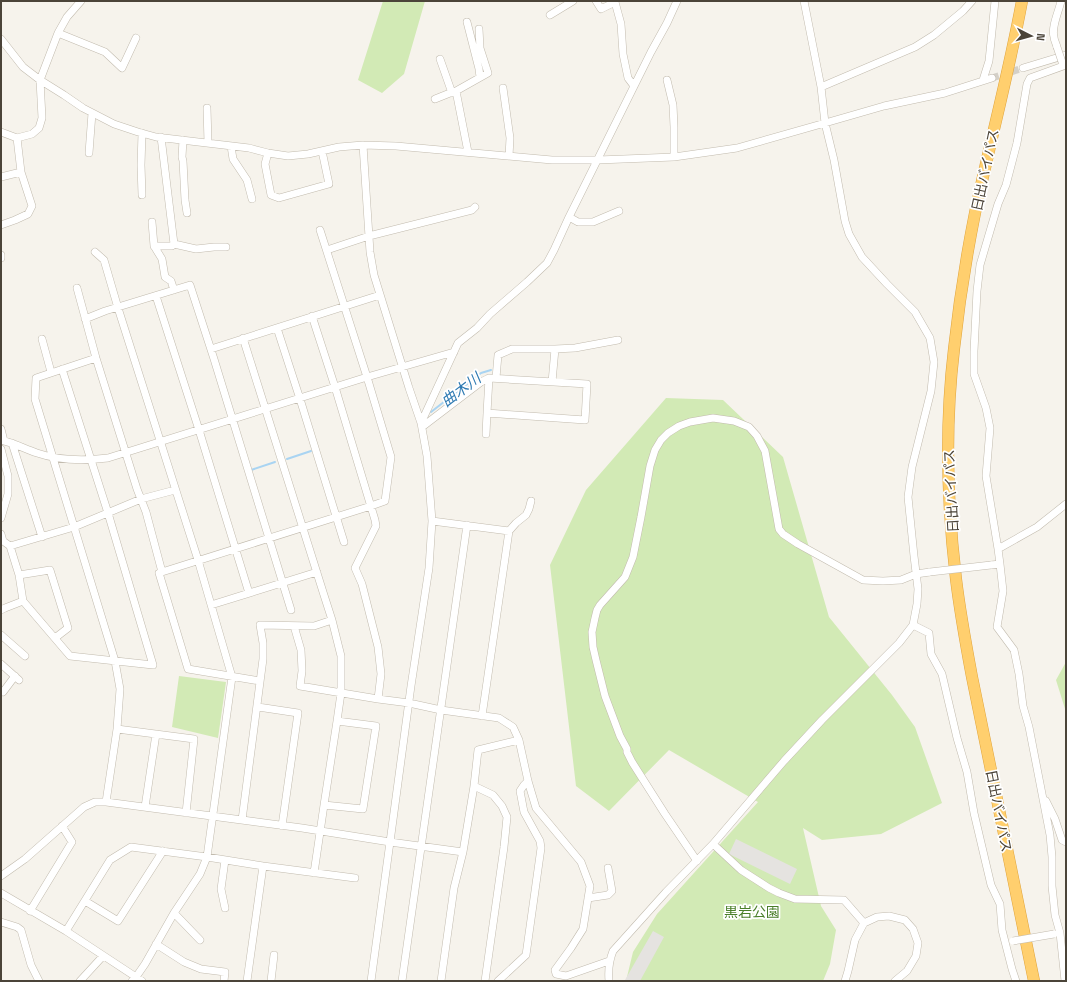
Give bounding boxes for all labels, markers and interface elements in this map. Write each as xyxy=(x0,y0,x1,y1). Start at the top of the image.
north arrow xyxy=(1011,16,1051,56)
text: N xyxy=(1034,33,1048,41)
street label: 日出バイパス xyxy=(967,127,1003,213)
water label: 曲木川 xyxy=(437,367,486,411)
street label: 日出バイパス xyxy=(940,449,962,533)
street label: 日出バイパス xyxy=(982,768,1016,854)
park label: 黒岩公園 xyxy=(724,903,780,921)

